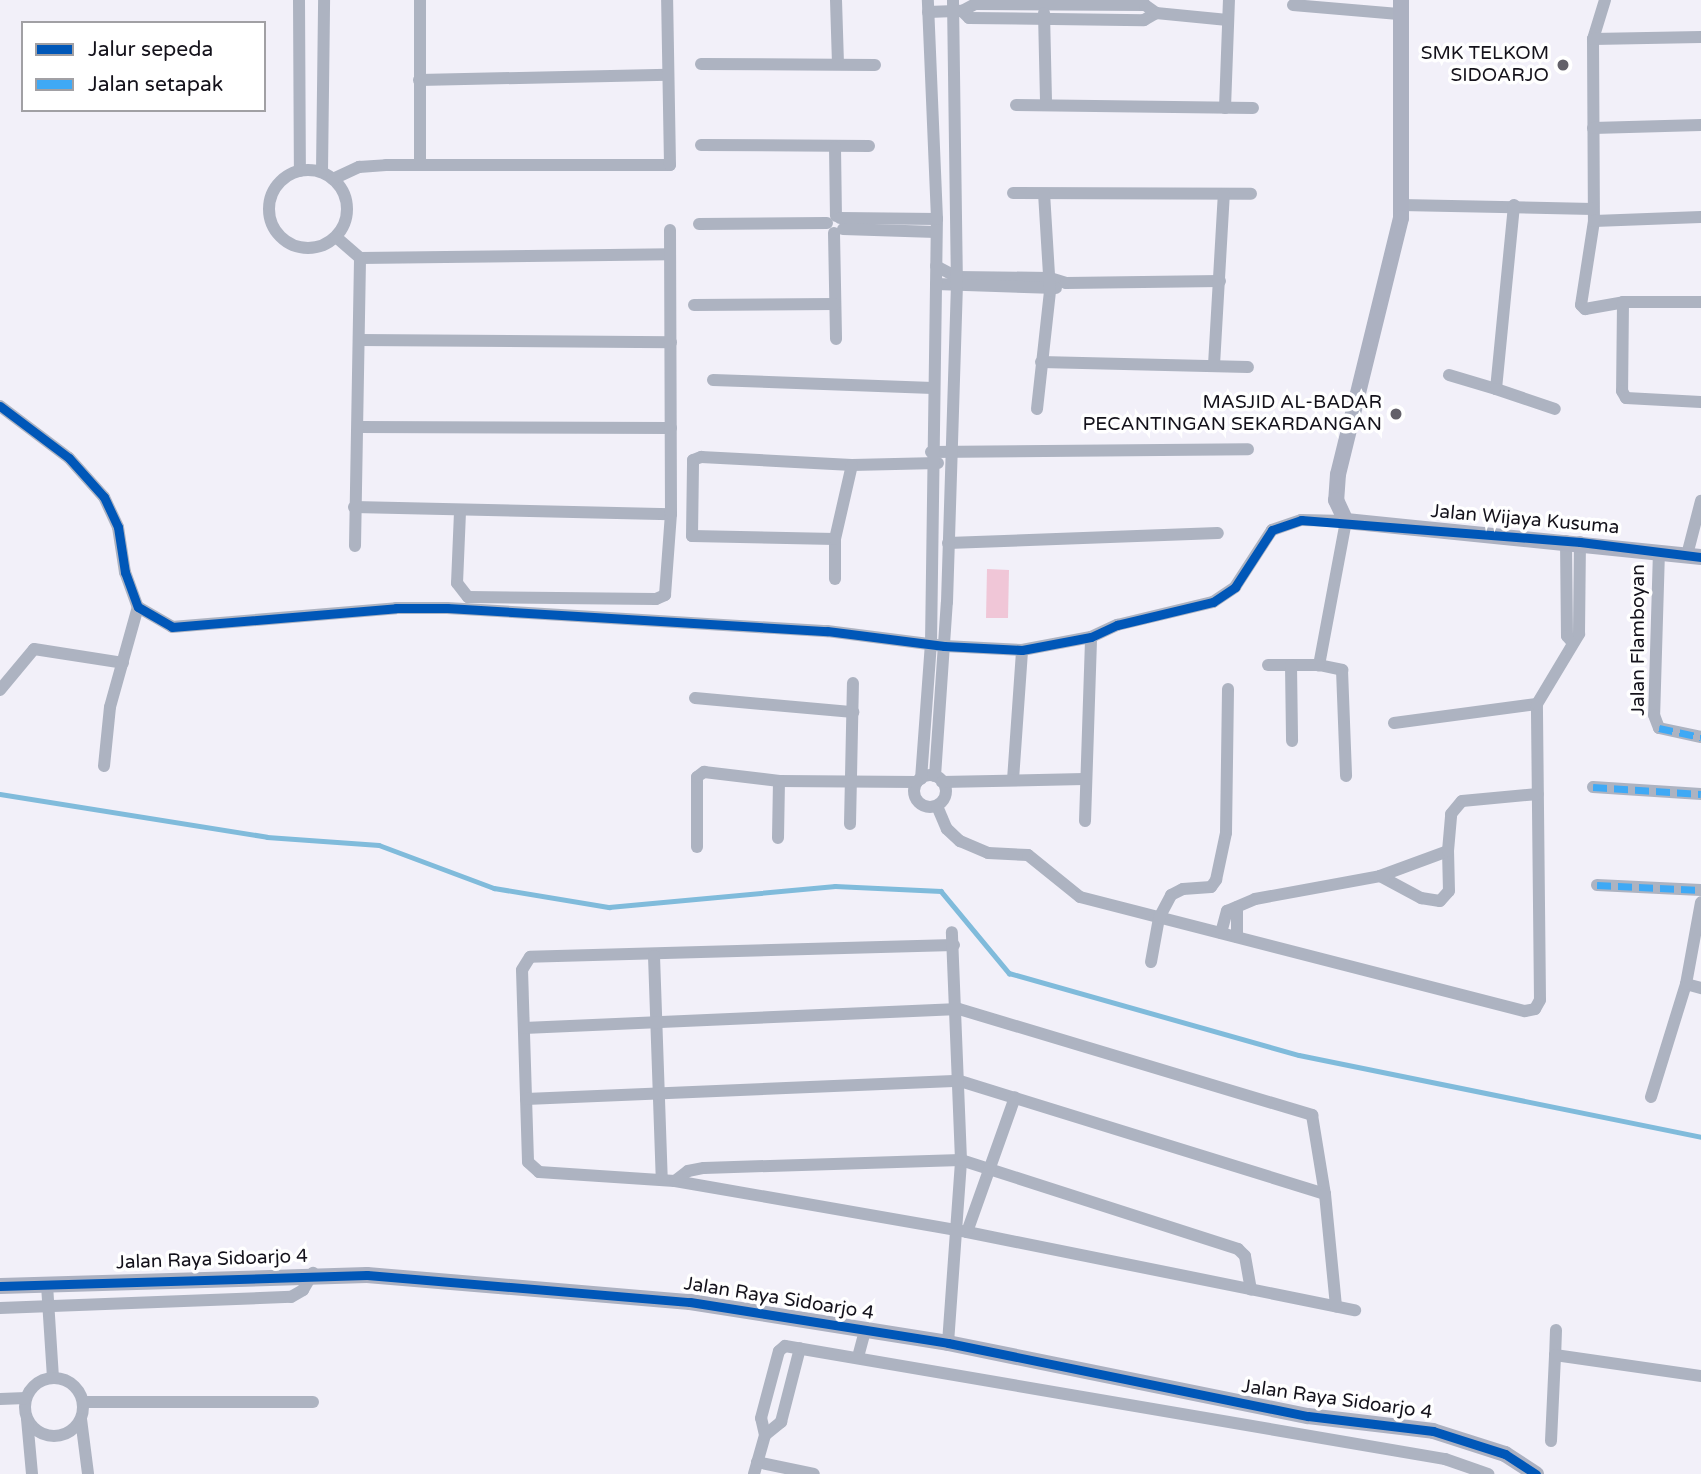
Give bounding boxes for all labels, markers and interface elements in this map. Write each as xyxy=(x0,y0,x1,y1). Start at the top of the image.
legend xyxy=(21,21,266,112)
text: Jalur sepeda xyxy=(88,37,213,62)
place label: SMK TELKOM SIDOARJO xyxy=(1421,43,1549,87)
marker: SMK TELKOM SIDOARJO xyxy=(1555,57,1571,73)
text: Jalan setapak xyxy=(88,72,223,97)
place label: MASJID AL-BADAR PECANTINGAN SEKARDANGAN xyxy=(1083,392,1382,436)
marker: MASJID AL-BADAR PECANTINGAN SEKARDANGAN xyxy=(1388,406,1404,422)
street label: Jalan Wijaya Kusuma xyxy=(1430,500,1620,540)
street label: Jalan Flamboyan xyxy=(1628,564,1650,716)
street label: Jalan Raya Sidoarjo 4 xyxy=(116,1245,308,1275)
street label: Jalan Raya Sidoarjo 4 xyxy=(682,1273,876,1325)
street label: Jalan Raya Sidoarjo 4 xyxy=(1240,1375,1434,1425)

